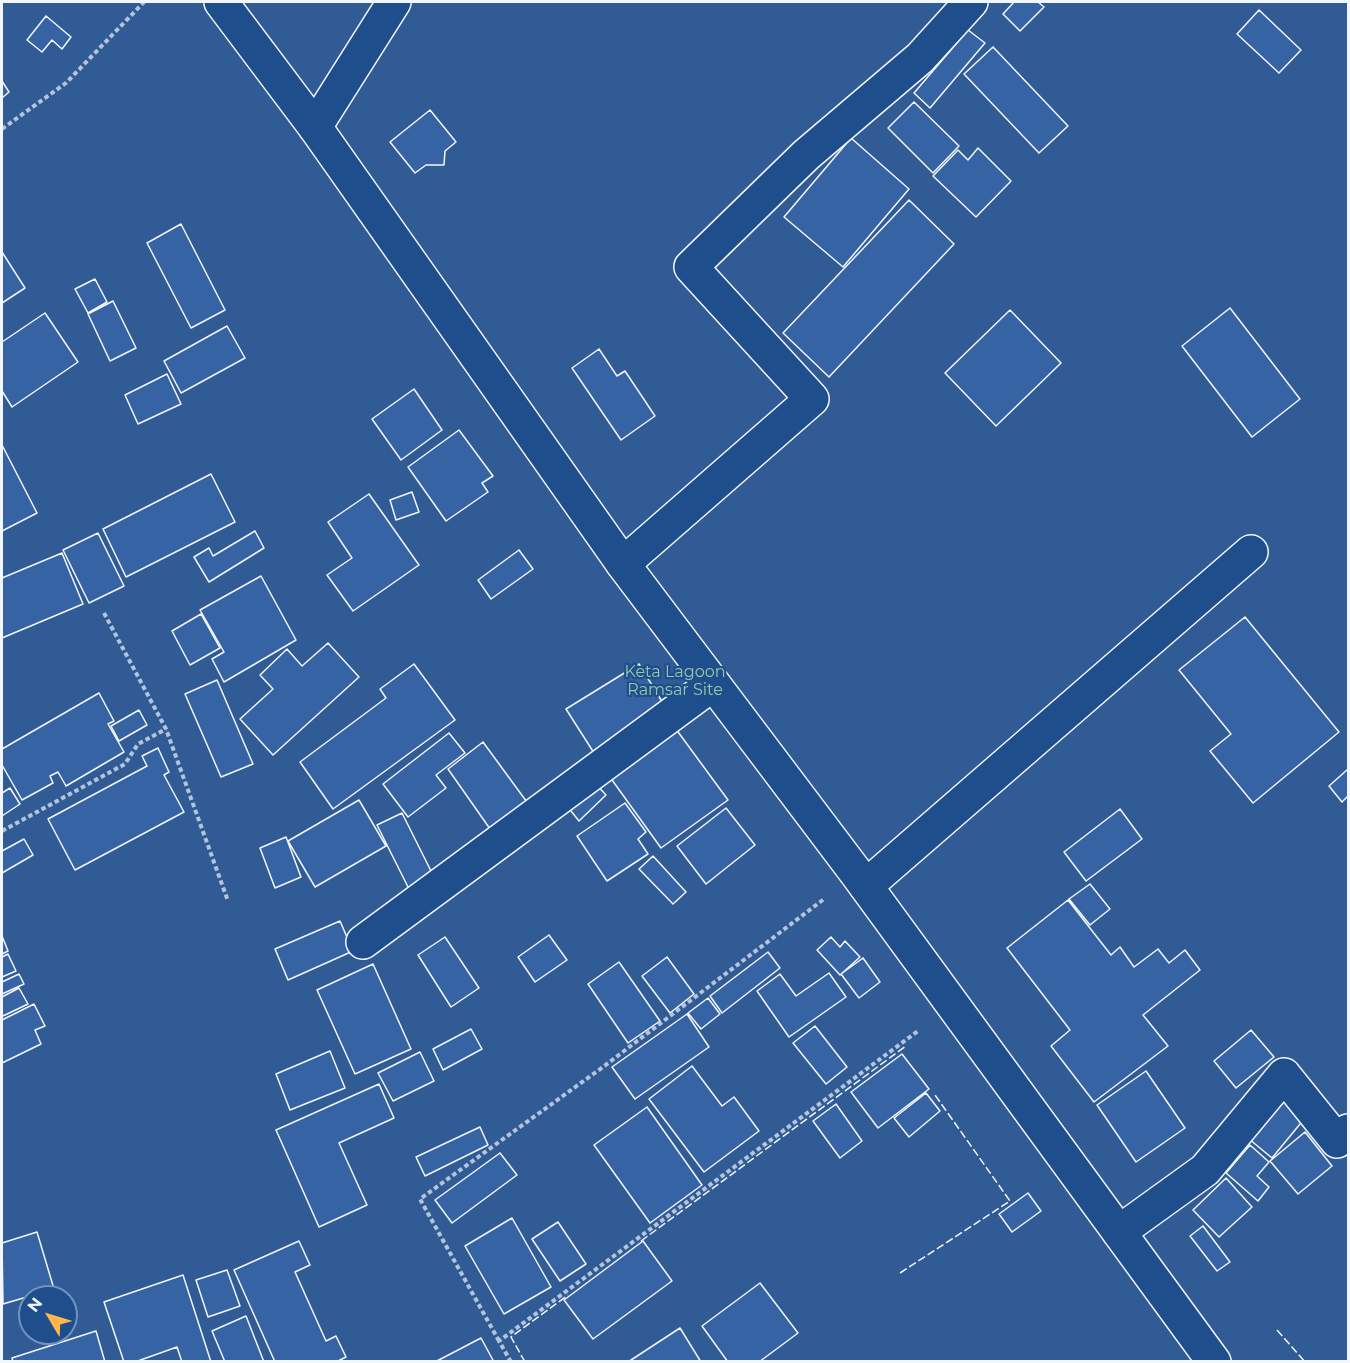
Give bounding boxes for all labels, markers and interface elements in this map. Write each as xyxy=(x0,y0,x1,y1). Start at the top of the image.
park label: Keta Lagoon Ramsar Site xyxy=(624,662,726,700)
north arrow xyxy=(18,1285,78,1345)
text: N xyxy=(24,1294,46,1316)

